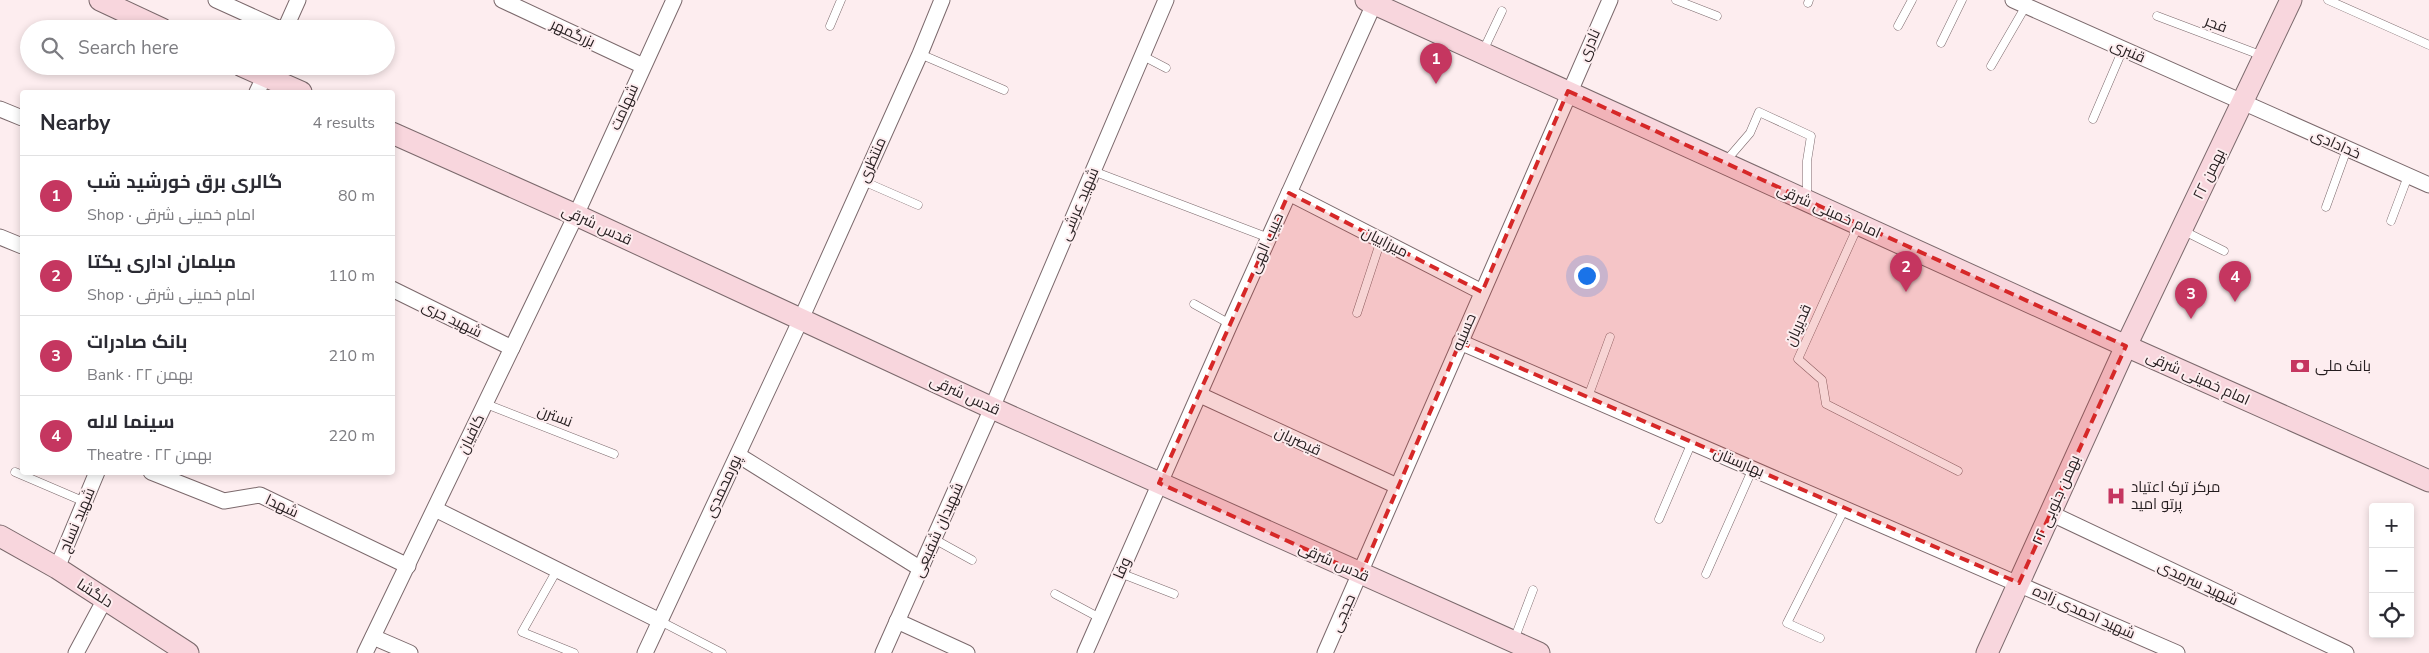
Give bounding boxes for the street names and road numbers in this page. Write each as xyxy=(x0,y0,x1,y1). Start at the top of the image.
street label: فجر xyxy=(2201,10,2230,37)
street label: بزرگمهر xyxy=(547,14,599,52)
street label: نادری xyxy=(1573,26,1605,64)
street label: قنبری xyxy=(2108,35,2148,67)
street label: شهامت xyxy=(605,81,643,133)
street label: خدادادی xyxy=(2308,124,2364,164)
street label: منتظری xyxy=(853,134,891,186)
street label: ۲۲ بهمن xyxy=(2188,145,2230,203)
street label: شهید عرشی xyxy=(1055,164,1103,244)
street label: امام خمینی شرقی xyxy=(1774,179,1884,243)
street label: قدس شرقی xyxy=(559,200,635,250)
street label: حبیب الهی xyxy=(1244,209,1288,277)
street label: میرزاییان xyxy=(1358,222,1412,262)
street label: شهید حری xyxy=(418,296,486,342)
street label: قدیریان xyxy=(1780,301,1816,349)
street label: حسنیه xyxy=(1447,310,1481,354)
street label: امام خمینی شرقی xyxy=(2143,346,2253,410)
street label: قدس شرقی xyxy=(927,370,1003,420)
street label: نسترن xyxy=(535,400,575,432)
street label: کافیان xyxy=(453,411,489,457)
street label: قیصریان xyxy=(1272,422,1324,460)
street label: بهارستان xyxy=(1710,442,1768,482)
street label: پورمحمدی xyxy=(700,451,746,521)
street label: ۲۲ بهمن جنوبی xyxy=(2027,452,2085,548)
street label: شهیدان شفیعی xyxy=(908,479,968,581)
street label: شهید نساج xyxy=(54,485,101,556)
street label: شهدا xyxy=(262,490,302,522)
street label: قدس شرقی xyxy=(1296,538,1372,586)
street label: وفا xyxy=(1109,554,1135,582)
street label: شهید سرمدی xyxy=(2155,556,2241,610)
street label: دلگشا xyxy=(73,574,117,612)
street label: شهید احمدی زاده xyxy=(2030,580,2138,644)
street label: حججی xyxy=(1326,591,1360,635)

